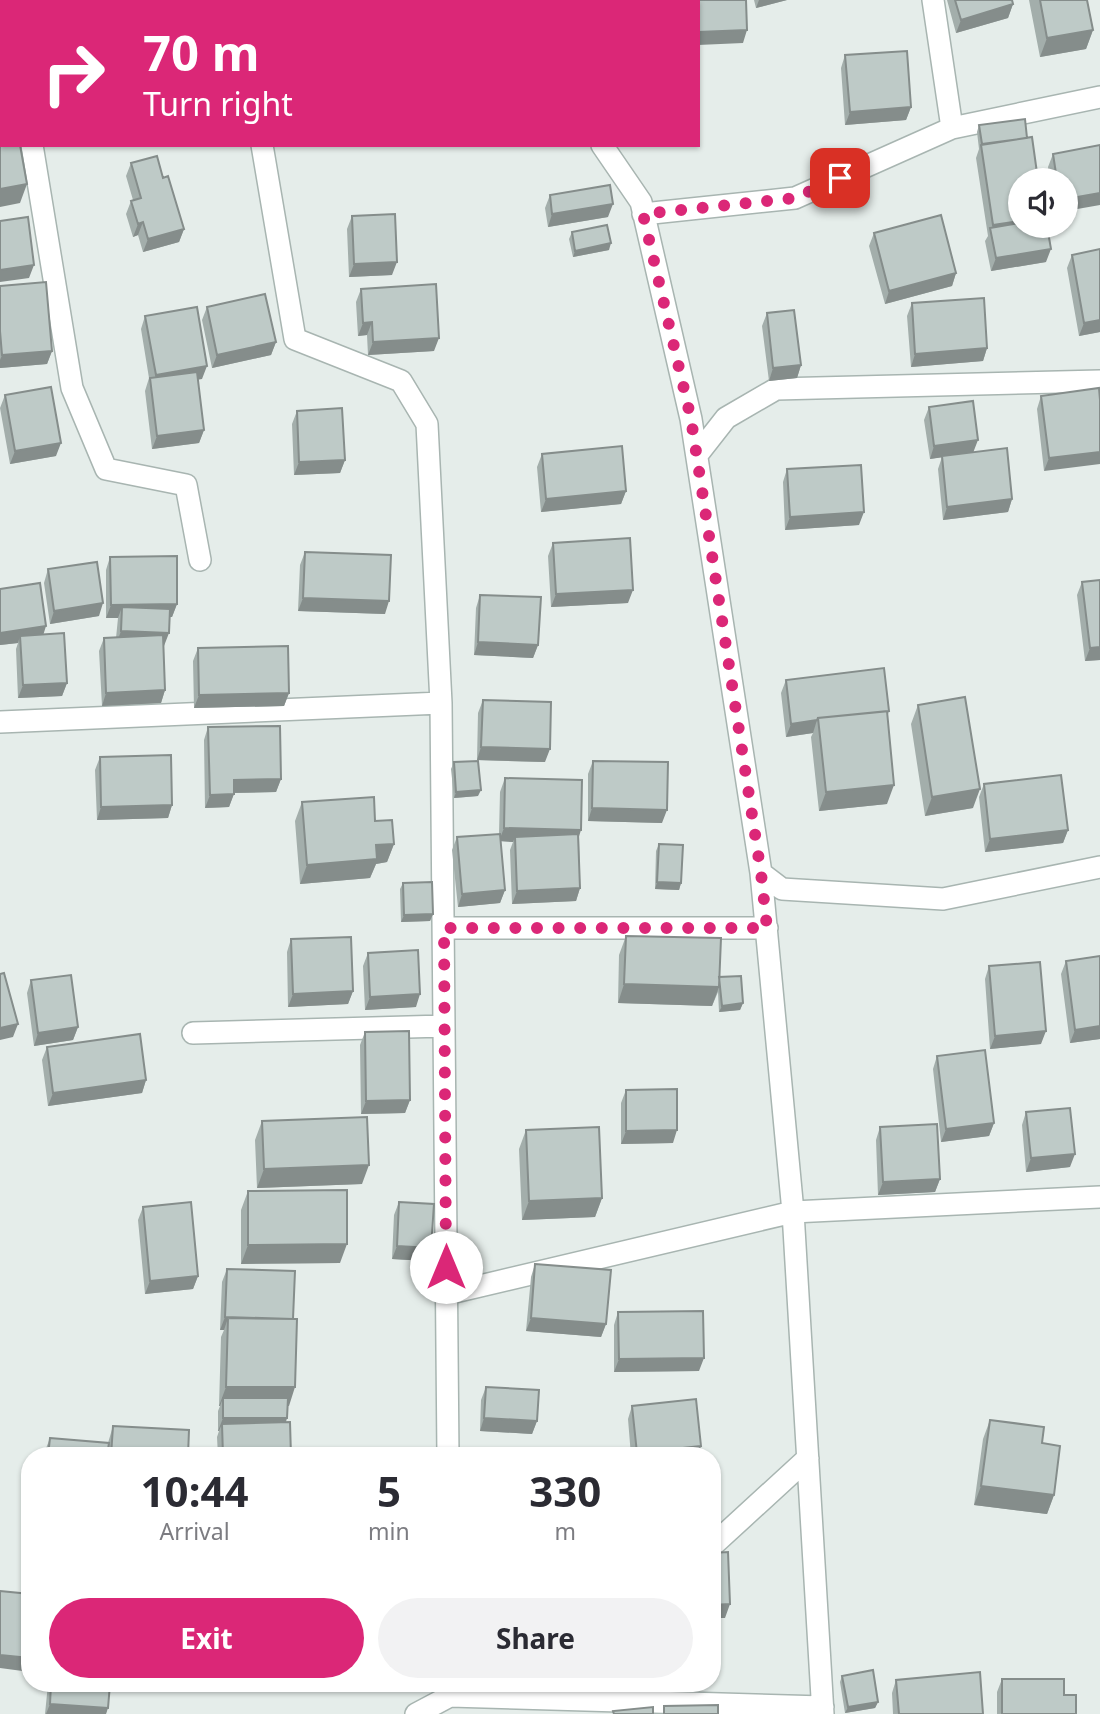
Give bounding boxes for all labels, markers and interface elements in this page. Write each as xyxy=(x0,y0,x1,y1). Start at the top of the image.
text: 70 m xyxy=(143,19,260,85)
icon: right xyxy=(28,28,119,119)
text: Turn right xyxy=(143,82,293,125)
pin xyxy=(810,148,870,208)
icon: arrive xyxy=(821,159,859,197)
map controls xyxy=(1008,168,1078,238)
button: sound xyxy=(1008,168,1078,238)
position arrow xyxy=(409,1230,483,1304)
text: 10:44 xyxy=(141,1462,248,1519)
text: 5 xyxy=(377,1462,401,1519)
text: 330 xyxy=(529,1462,601,1519)
text: Arrival xyxy=(159,1515,230,1547)
text: min xyxy=(368,1515,410,1547)
text: m xyxy=(555,1515,576,1547)
button: Exit xyxy=(49,1598,364,1678)
button: Share xyxy=(378,1598,693,1678)

